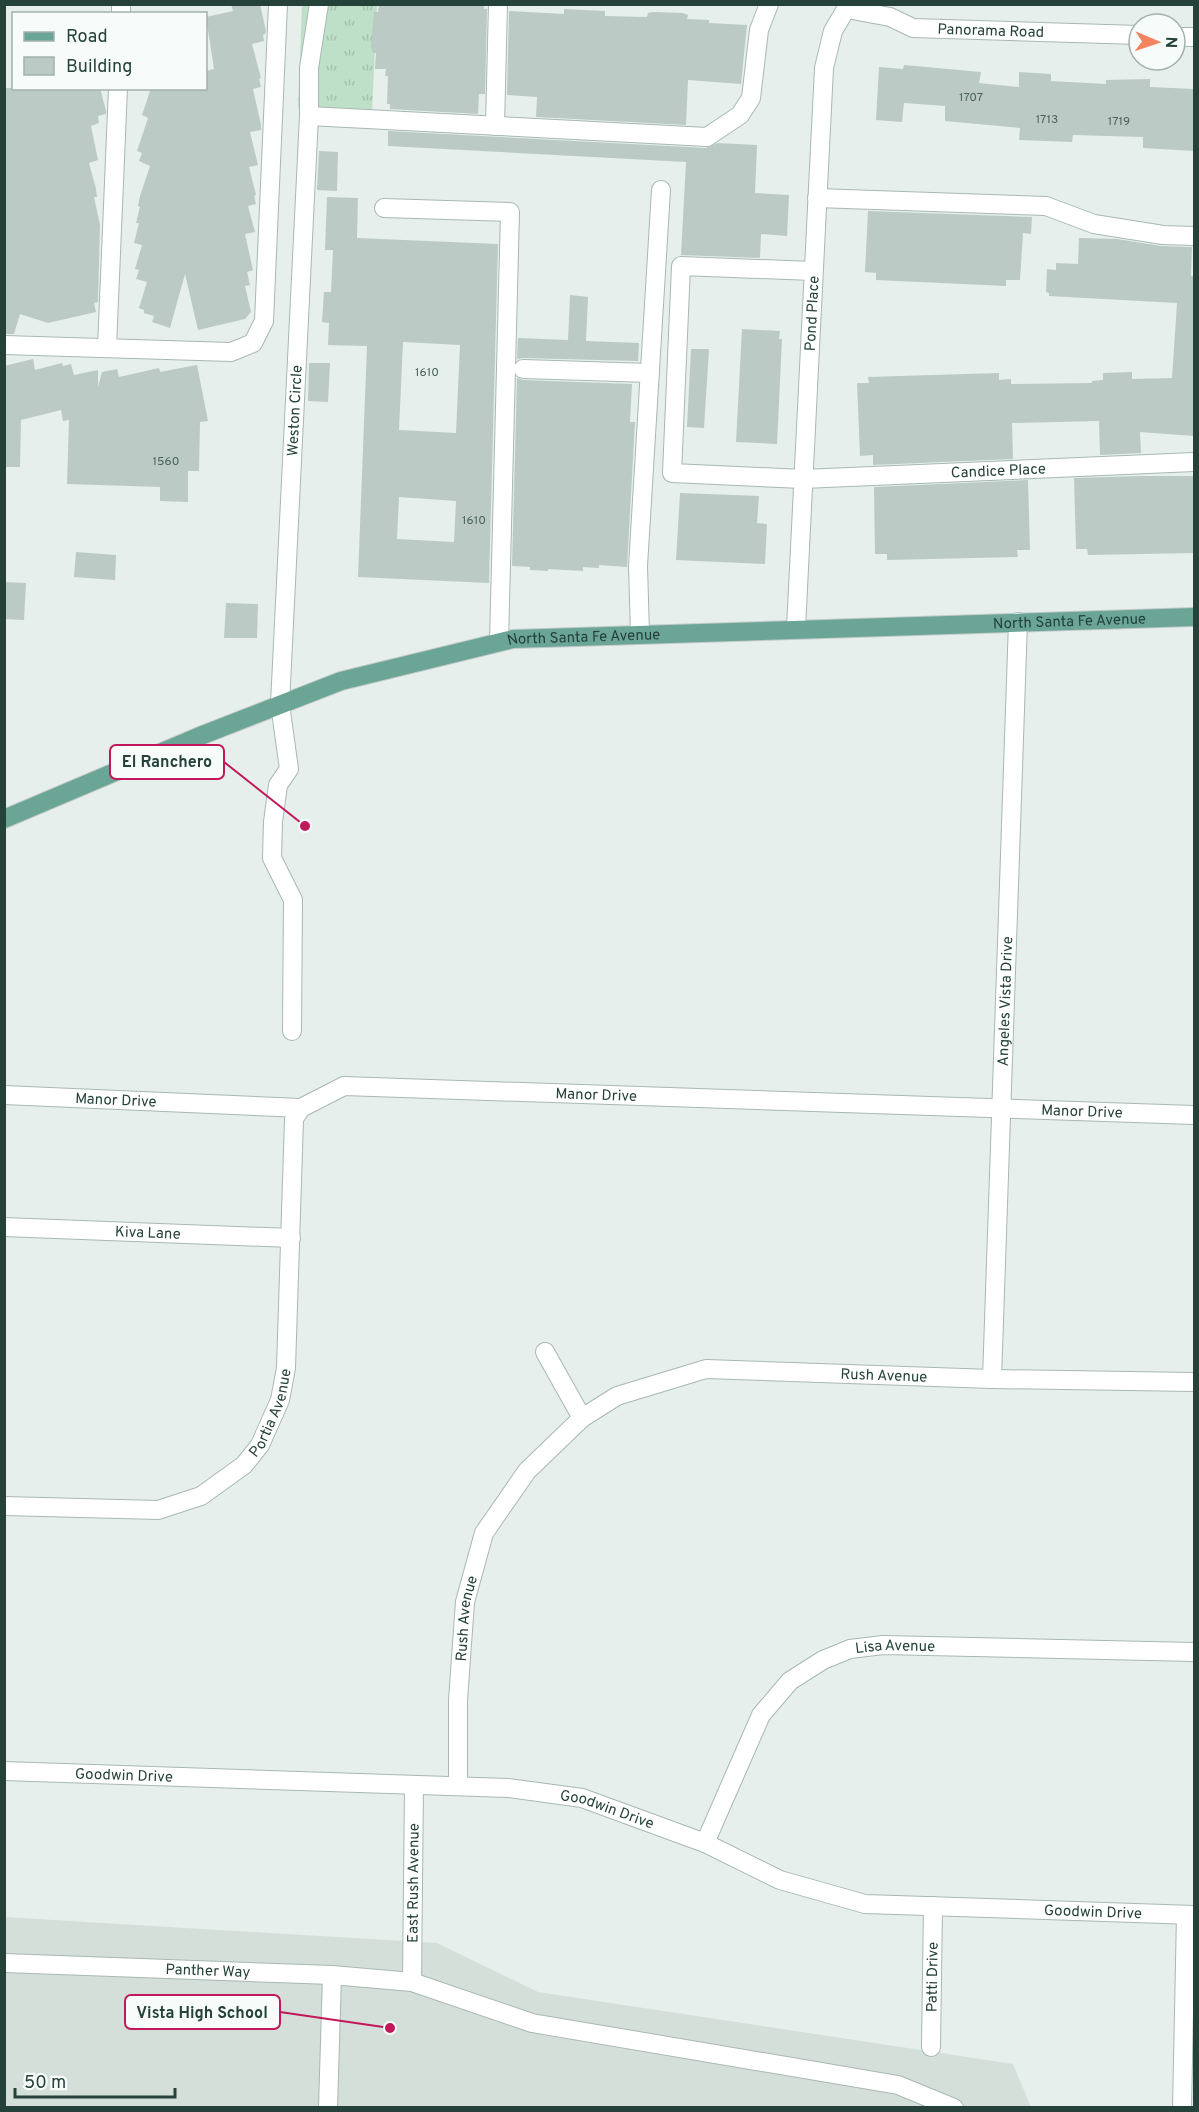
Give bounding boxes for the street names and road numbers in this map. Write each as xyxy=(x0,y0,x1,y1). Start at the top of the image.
street label: Panorama Road xyxy=(937,21,1044,43)
street label: Pond Place xyxy=(802,275,825,352)
street label: Weston Circle xyxy=(284,365,308,457)
street label: Candice Place xyxy=(950,460,1046,484)
street label: North Santa Fe Avenue xyxy=(993,611,1146,634)
street label: North Santa Fe Avenue xyxy=(505,626,661,651)
street label: Angeles Vista Drive xyxy=(995,936,1018,1067)
street label: Manor Drive xyxy=(555,1085,637,1107)
street label: Manor Drive xyxy=(75,1090,157,1113)
street label: Manor Drive xyxy=(1041,1102,1123,1124)
street label: Kiva Lane xyxy=(115,1223,181,1245)
street label: Rush Avenue xyxy=(840,1366,928,1388)
street label: Portia Avenue xyxy=(246,1367,297,1462)
street label: Rush Avenue xyxy=(453,1574,483,1662)
street label: Lisa Avenue xyxy=(854,1637,935,1659)
street label: Goodwin Drive xyxy=(75,1765,173,1788)
street label: Goodwin Drive xyxy=(559,1787,656,1834)
street label: East Rush Avenue xyxy=(404,1823,425,1943)
street label: Goodwin Drive xyxy=(1044,1902,1142,1924)
street label: Patti Drive xyxy=(923,1942,943,2012)
street label: Panther Way xyxy=(165,1961,251,1983)

